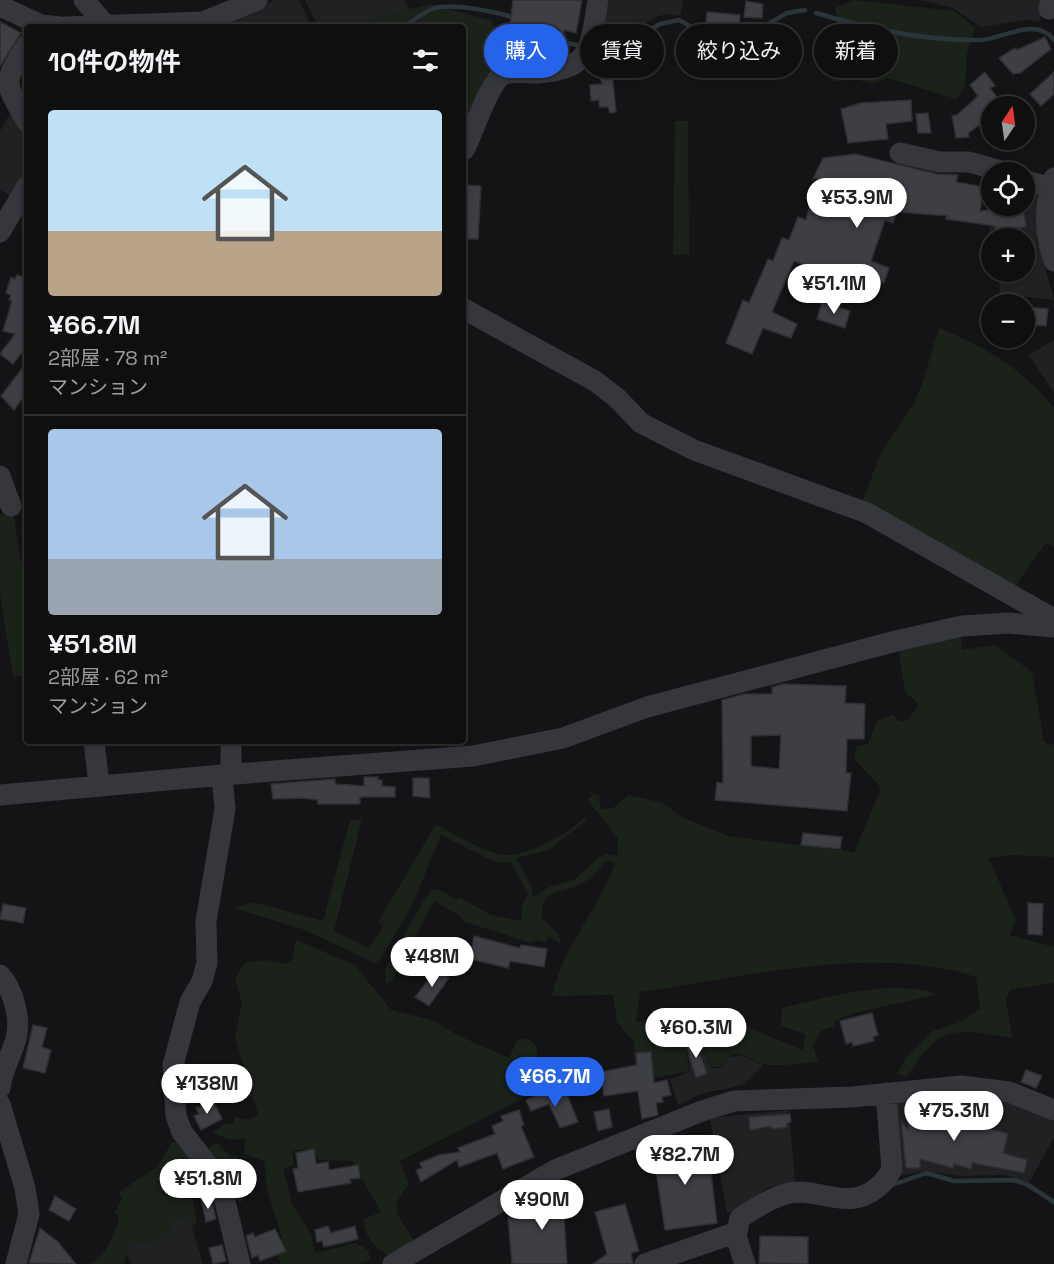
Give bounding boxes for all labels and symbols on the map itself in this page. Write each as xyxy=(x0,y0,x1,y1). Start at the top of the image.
north arrow xyxy=(981,96,1035,150)
pin: ¥53.9M xyxy=(808,178,906,229)
pin: ¥51.1M xyxy=(785,264,883,315)
pin: ¥48M xyxy=(396,937,468,988)
pin: ¥60.3M xyxy=(647,1008,745,1059)
pin: ¥66.7M xyxy=(506,1057,604,1108)
pin: ¥138M xyxy=(165,1064,249,1115)
pin: ¥75.3M xyxy=(905,1091,1003,1142)
pin: ¥82.7M xyxy=(636,1135,734,1186)
pin: ¥51.8M xyxy=(159,1159,257,1210)
pin: ¥90M xyxy=(506,1180,578,1231)

